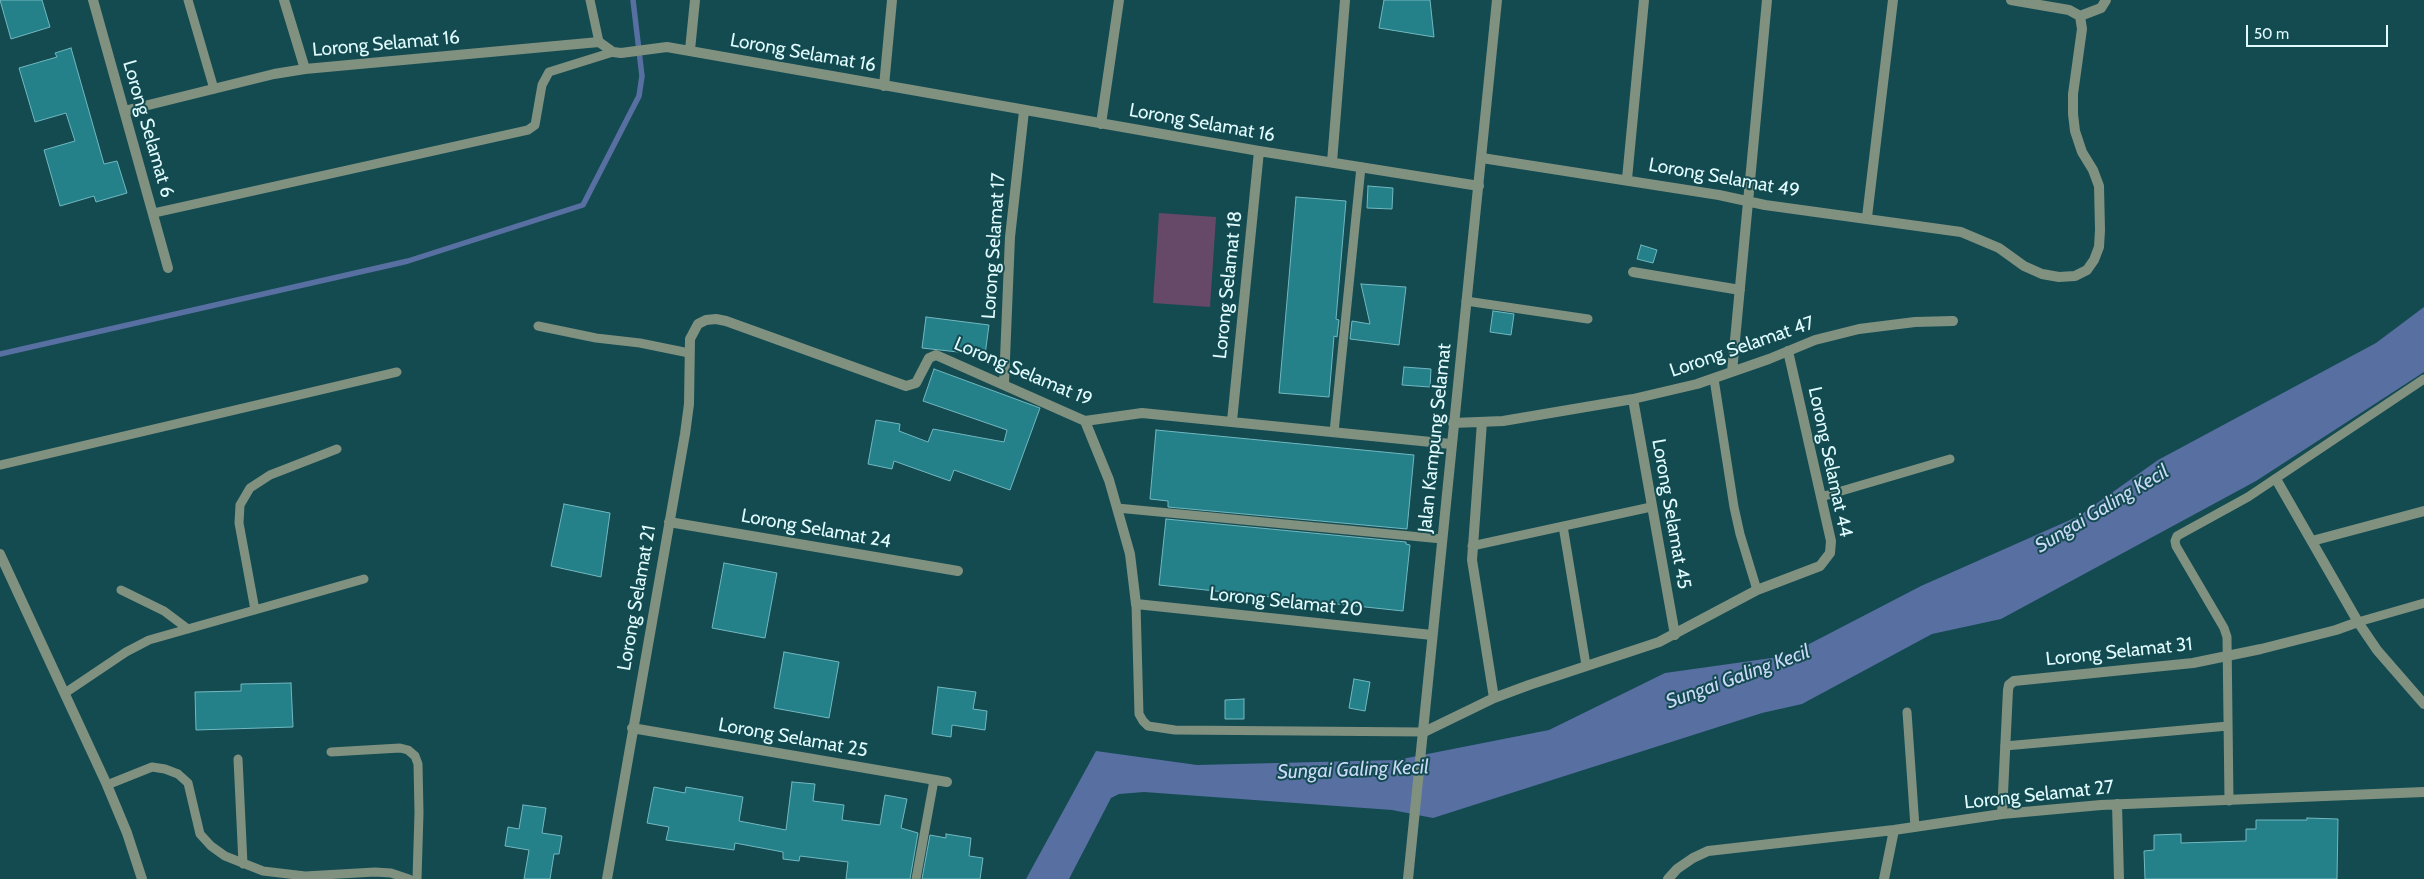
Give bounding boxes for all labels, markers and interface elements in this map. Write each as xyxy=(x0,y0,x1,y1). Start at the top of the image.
scale bar xyxy=(2249,15,2392,47)
text: 50 m xyxy=(2254,25,2289,43)
street label: Lorong Selamat 16 xyxy=(311,26,461,62)
street label: Lorong Selamat 16 xyxy=(728,29,878,77)
street label: Lorong Selamat 6 xyxy=(117,58,179,200)
street label: Lorong Selamat 16 xyxy=(1127,99,1277,147)
street label: Lorong Selamat 49 xyxy=(1647,154,1801,202)
street label: Lorong Selamat 17 xyxy=(978,172,1010,320)
street label: Lorong Selamat 18 xyxy=(1209,210,1247,360)
street label: Lorong Selamat 47 xyxy=(1667,312,1817,382)
street label: Lorong Selamat 19 xyxy=(950,333,1096,411)
street label: Jalan Kampung Selamat xyxy=(1414,342,1456,534)
street label: Lorong Selamat 44 xyxy=(1803,385,1857,539)
street label: Lorong Selamat 45 xyxy=(1647,437,1695,591)
water label: Sungai Galing Kecil xyxy=(2031,460,2173,558)
street label: Lorong Selamat 24 xyxy=(739,505,893,553)
street label: Lorong Selamat 21 xyxy=(613,524,661,672)
street label: Lorong Selamat 20 xyxy=(1208,583,1364,621)
street label: Lorong Selamat 31 xyxy=(2044,633,2194,671)
water label: Sungai Galing Kecil xyxy=(1663,640,1813,714)
street label: Lorong Selamat 25 xyxy=(717,714,869,762)
water label: Sungai Galing Kecil xyxy=(1277,755,1429,785)
street label: Lorong Selamat 27 xyxy=(1963,776,2115,814)

